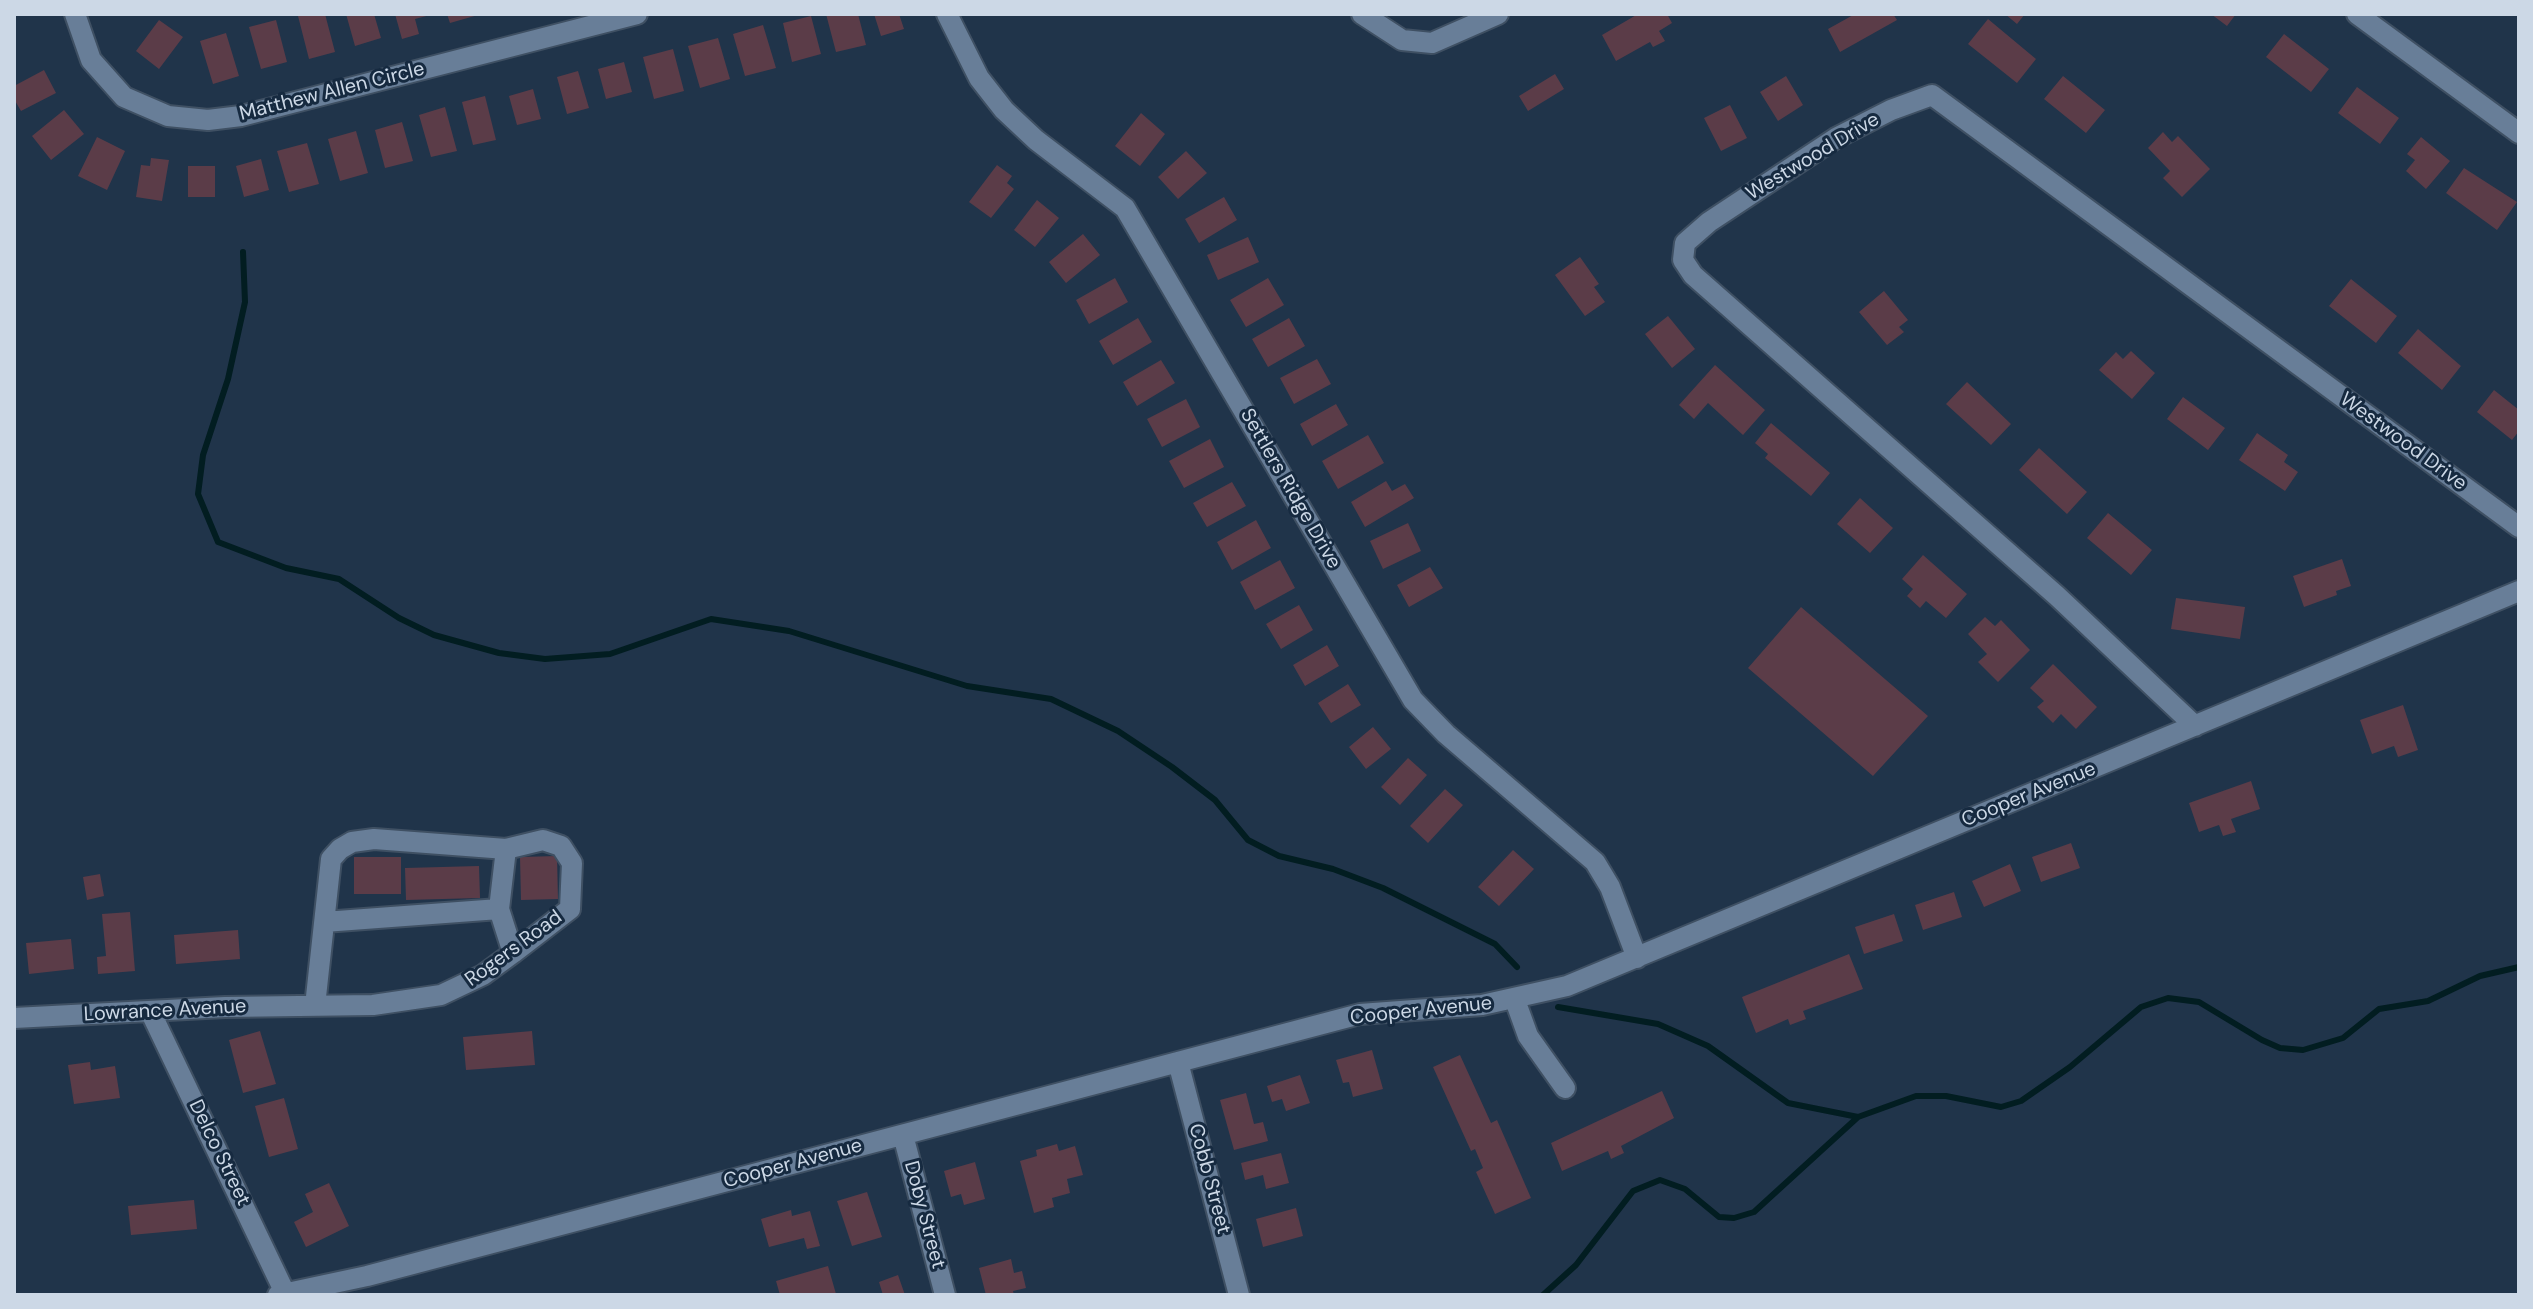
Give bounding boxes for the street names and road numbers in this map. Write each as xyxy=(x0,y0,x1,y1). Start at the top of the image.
street label: Matthew Allen Circle xyxy=(237,57,427,127)
street label: Westwood Drive xyxy=(1742,108,1884,206)
street label: Westwood Drive xyxy=(2335,388,2471,496)
street label: Settlers Ridge Drive xyxy=(1234,405,1346,573)
street label: Cooper Avenue xyxy=(1958,757,2100,833)
street label: Rogers Road xyxy=(461,906,567,992)
street label: Cooper Avenue xyxy=(1349,992,1493,1030)
street label: Lowrance Avenue xyxy=(83,995,247,1027)
street label: Delco Street xyxy=(183,1096,255,1210)
street label: Cobb Street xyxy=(1183,1121,1235,1237)
street label: Cooper Avenue xyxy=(721,1134,865,1194)
street label: Doby Street xyxy=(898,1159,950,1271)

